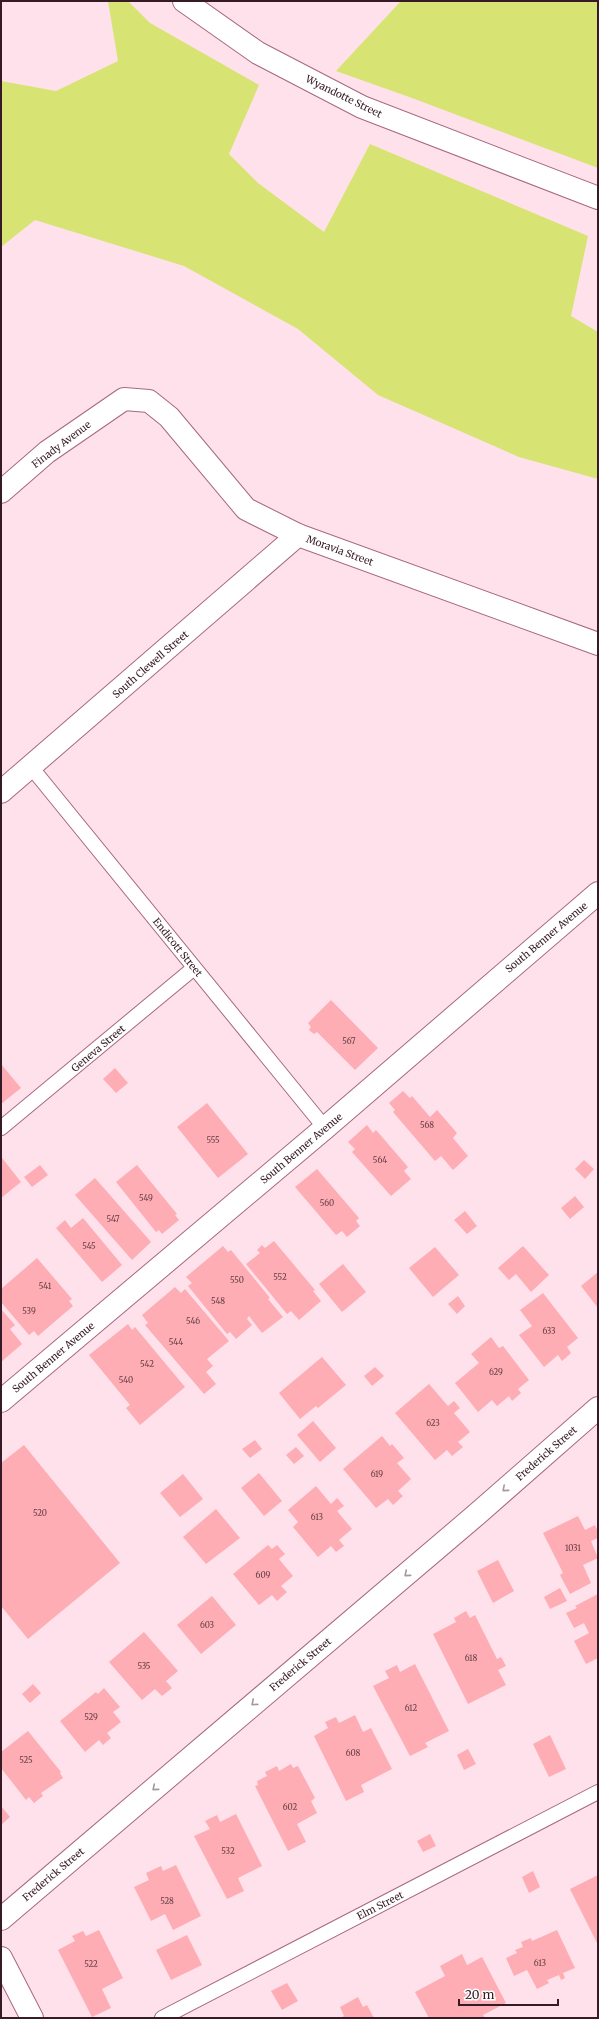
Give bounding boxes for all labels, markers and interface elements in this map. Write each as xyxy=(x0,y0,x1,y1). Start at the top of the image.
street label: Wyandotte Street xyxy=(303,72,384,121)
street label: Finady Avenue xyxy=(29,418,93,471)
street label: Moravia Street xyxy=(304,532,375,569)
street label: South Clewell Street xyxy=(110,628,191,701)
street label: South Benner Avenue xyxy=(503,899,590,976)
street label: Endicott Street xyxy=(150,915,205,979)
street label: Geneva Street xyxy=(69,1022,128,1075)
house number: 567 xyxy=(342,1036,356,1046)
street label: South Benner Avenue xyxy=(258,1110,345,1187)
house number: 568 xyxy=(420,1120,434,1130)
house number: 555 xyxy=(206,1135,220,1145)
house number: 564 xyxy=(373,1155,387,1165)
house number: 549 xyxy=(139,1193,153,1203)
house number: 560 xyxy=(320,1198,334,1208)
house number: 547 xyxy=(106,1214,120,1224)
house number: 545 xyxy=(82,1241,96,1251)
house number: 552 xyxy=(273,1272,287,1282)
house number: 550 xyxy=(230,1275,244,1285)
house number: 541 xyxy=(39,1281,52,1291)
house number: 548 xyxy=(211,1296,225,1306)
house number: 539 xyxy=(22,1306,36,1316)
house number: 546 xyxy=(186,1316,200,1326)
street label: South Benner Avenue xyxy=(10,1319,97,1396)
house number: 633 xyxy=(542,1326,556,1336)
house number: 544 xyxy=(169,1337,183,1347)
house number: 542 xyxy=(140,1359,154,1369)
house number: 629 xyxy=(489,1367,503,1377)
house number: 540 xyxy=(119,1375,133,1385)
house number: 623 xyxy=(426,1418,440,1428)
street label: Frederick Street xyxy=(513,1423,580,1483)
house number: 619 xyxy=(371,1469,383,1479)
one-way arrow xyxy=(503,1484,510,1491)
house number: 520 xyxy=(33,1508,47,1518)
house number: 613 xyxy=(311,1512,324,1522)
house number: 1031 xyxy=(565,1543,581,1553)
one-way arrow xyxy=(404,1569,411,1576)
house number: 609 xyxy=(256,1570,271,1580)
house number: 603 xyxy=(200,1620,215,1630)
street label: Frederick Street xyxy=(267,1635,334,1694)
house number: 618 xyxy=(465,1653,477,1663)
house number: 535 xyxy=(137,1661,151,1671)
one-way arrow xyxy=(252,1699,259,1706)
house number: 612 xyxy=(405,1703,418,1713)
house number: 529 xyxy=(84,1712,98,1722)
house number: 608 xyxy=(346,1748,361,1758)
house number: 525 xyxy=(19,1755,33,1765)
one-way arrow xyxy=(153,1783,160,1790)
house number: 602 xyxy=(283,1802,297,1812)
street label: Frederick Street xyxy=(20,1845,87,1904)
house number: 532 xyxy=(221,1846,235,1856)
street label: Elm Street xyxy=(355,1888,406,1923)
house number: 528 xyxy=(160,1896,174,1906)
house number: 613 xyxy=(534,1958,547,1968)
house number: 522 xyxy=(84,1959,98,1969)
scale bar xyxy=(459,1981,558,2007)
text: 20 m xyxy=(465,1987,494,2002)

